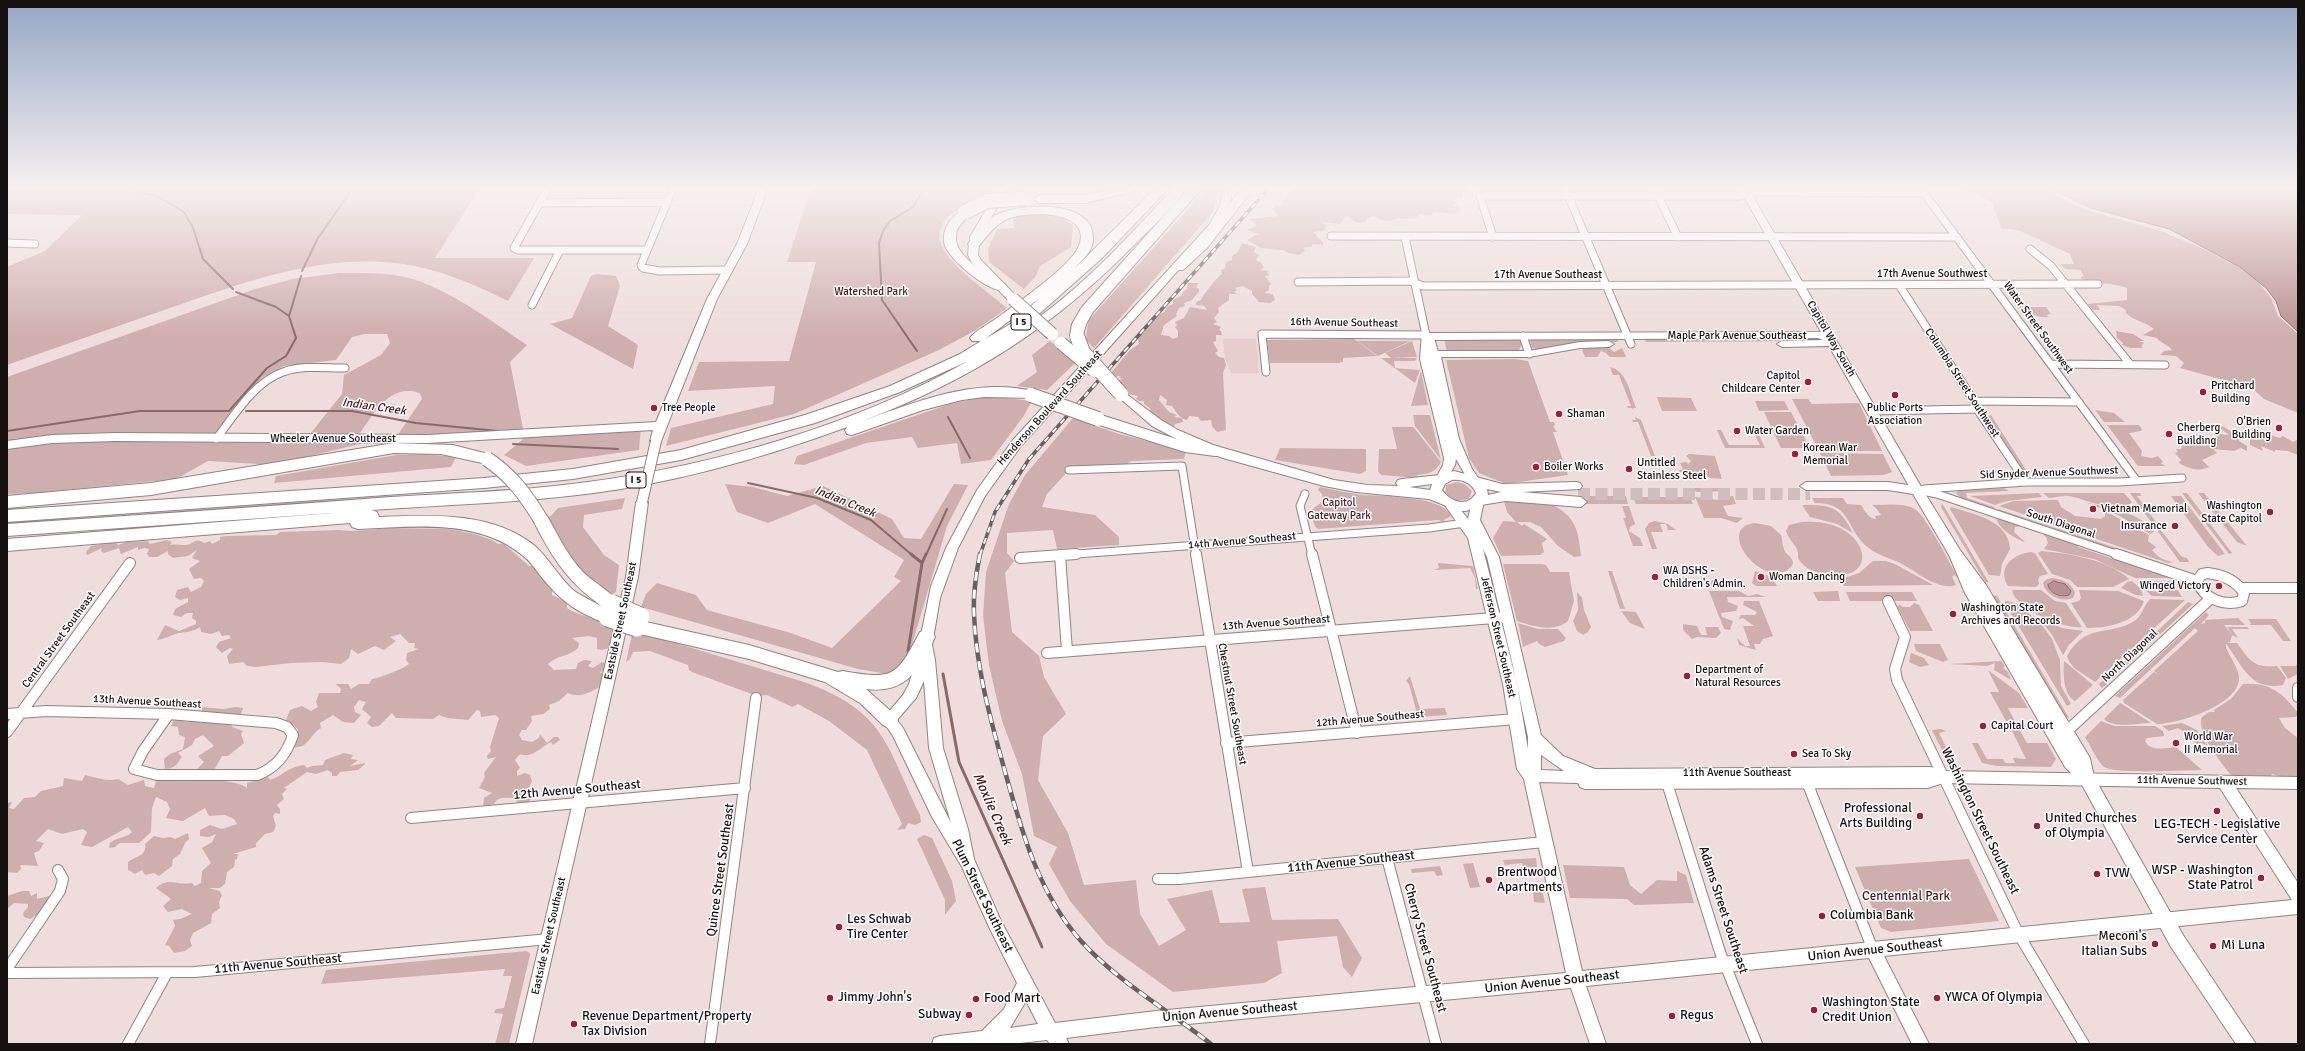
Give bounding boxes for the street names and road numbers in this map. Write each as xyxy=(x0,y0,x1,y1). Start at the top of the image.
street label: 17th Avenue Southwest xyxy=(1877,267,1987,281)
street label: 17th Avenue Southeast xyxy=(1494,268,1602,282)
street label: Water Street Southwest xyxy=(2000,279,2076,377)
street label: Capitol Way South xyxy=(1804,299,1858,379)
road number: I 5 xyxy=(1011,314,1031,330)
street label: 16th Avenue Southeast xyxy=(1290,315,1398,331)
street label: Columbia Street Southwest xyxy=(1922,326,2002,440)
street label: Maple Park Avenue Southeast xyxy=(1667,329,1807,343)
street label: Henderson Boulevard Southeast xyxy=(995,348,1105,468)
street label: Wheeler Avenue Southeast xyxy=(270,432,396,446)
street label: Sid Snyder Avenue Southwest xyxy=(1980,464,2118,482)
road number: I 5 xyxy=(626,472,646,488)
street label: South Diagonal xyxy=(2025,507,2097,541)
street label: 14th Avenue Southeast xyxy=(1187,530,1297,552)
street label: Eastside Street Southeast xyxy=(602,561,640,681)
street label: Jefferson Street Southeast xyxy=(1478,575,1518,699)
street label: Central Street Southeast xyxy=(20,589,98,691)
street label: 13th Avenue Southeast xyxy=(1221,613,1331,633)
street label: North Diagonal xyxy=(2099,627,2161,685)
street label: Chestnut Street Southeast xyxy=(1215,642,1249,766)
street label: 13th Avenue Southeast xyxy=(93,693,201,711)
street label: 12th Avenue Southeast xyxy=(1315,708,1425,730)
street label: Washington Street Southeast xyxy=(1938,745,2022,897)
street label: 11th Avenue Southeast xyxy=(1683,766,1791,780)
street label: 11th Avenue Southwest xyxy=(2137,773,2247,789)
street label: 12th Avenue Southeast xyxy=(513,777,641,803)
street label: Quince Street Southeast xyxy=(704,802,738,938)
street label: Plum Street Southeast xyxy=(948,837,1016,955)
street label: Adams Street Southeast xyxy=(1695,844,1751,976)
street label: 11th Avenue Southeast xyxy=(1286,848,1416,876)
street label: Eastside Street Southeast xyxy=(529,876,569,996)
street label: Cherry Street Southeast xyxy=(1400,882,1450,1014)
street label: Union Avenue Southeast xyxy=(1807,935,1943,965)
street label: 11th Avenue Southeast xyxy=(214,951,342,977)
street label: Union Avenue Southeast xyxy=(1484,967,1620,997)
street label: Union Avenue Southeast xyxy=(1162,998,1298,1026)

